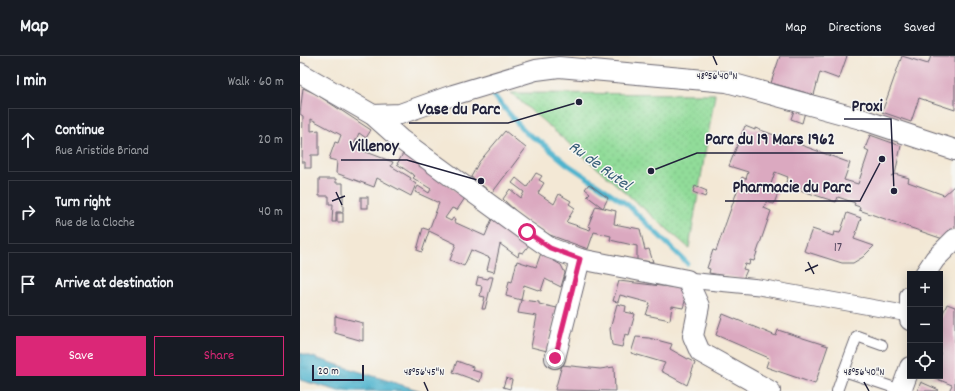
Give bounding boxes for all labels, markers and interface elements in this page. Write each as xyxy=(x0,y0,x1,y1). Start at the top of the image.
text: Map xyxy=(20,14,49,41)
text: Map xyxy=(785,18,807,38)
text: Directions xyxy=(829,18,882,38)
text: Saved xyxy=(904,18,935,38)
text: 1 min xyxy=(16,70,46,94)
text: 48°56'40"N xyxy=(697,70,738,84)
text: Walk · 60 m xyxy=(228,73,284,92)
callout: Proxi xyxy=(844,90,891,119)
callout: Vase du Parc xyxy=(409,94,508,123)
text: Proxi xyxy=(851,96,883,120)
text: Vase du Parc xyxy=(418,99,501,123)
text: Continue xyxy=(55,120,104,142)
callout: Parc du 19 Mars 1962 xyxy=(697,124,843,153)
icon: ahead xyxy=(17,129,39,151)
text: Parc du 19 Mars 1962 xyxy=(705,129,835,153)
text: 20 m xyxy=(258,131,283,150)
callout: Villenoy xyxy=(341,131,407,160)
text: Villenoy xyxy=(349,136,400,160)
water label: Ru de Rutel xyxy=(563,136,637,199)
text: Rue Aristide Briand xyxy=(55,142,149,161)
callout: Pharmacie du Parc xyxy=(725,172,860,201)
text: Pharmacie du Parc xyxy=(733,177,852,201)
text: Turn right xyxy=(55,192,111,214)
icon: right xyxy=(17,201,39,223)
text: 40 m xyxy=(259,203,283,222)
text: Rue de la Cloche xyxy=(55,214,135,233)
route start xyxy=(518,223,536,241)
house number: 17 xyxy=(834,238,842,258)
map controls xyxy=(907,271,943,379)
button: + xyxy=(907,271,943,307)
icon: arrive xyxy=(17,273,39,295)
text: Arrive at destination xyxy=(55,273,173,295)
button: − xyxy=(907,307,943,343)
button: Save xyxy=(16,336,146,376)
button: Share xyxy=(154,336,284,376)
button: locate xyxy=(907,343,943,379)
route end xyxy=(546,349,564,367)
scale bar xyxy=(312,363,364,382)
text: 20 m xyxy=(318,364,339,380)
text: 48°56'45"N xyxy=(404,366,444,380)
text: 48°56'40"N xyxy=(844,366,885,380)

